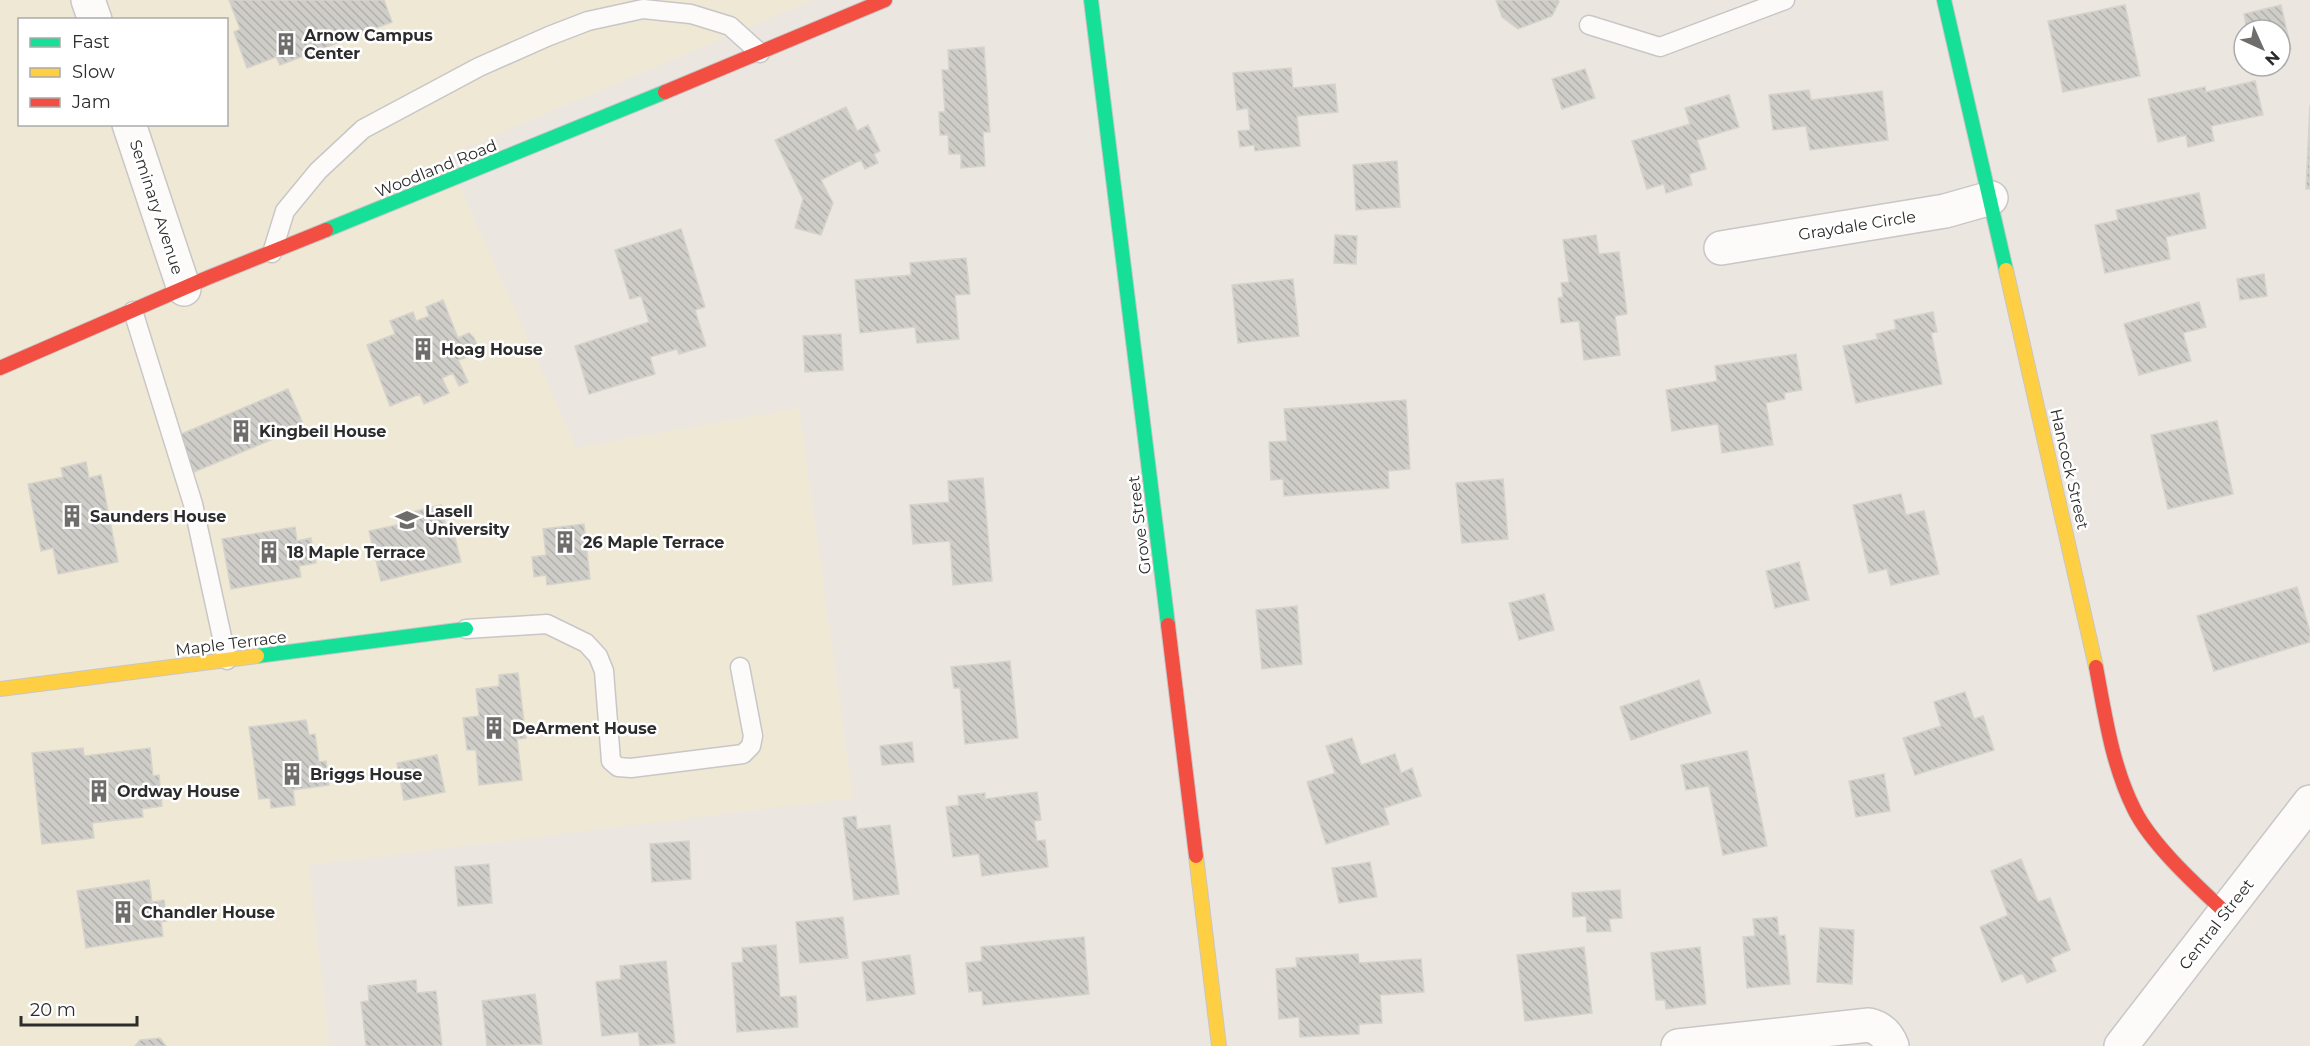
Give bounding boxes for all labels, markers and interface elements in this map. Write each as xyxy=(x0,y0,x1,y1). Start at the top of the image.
legend xyxy=(18,18,228,126)
north arrow xyxy=(2232,18,2292,78)
place label: Arnow Campus Center xyxy=(303,26,433,63)
text: Fast xyxy=(72,31,110,53)
building icon: Arnow Campus Center xyxy=(273,31,299,57)
text: N xyxy=(2261,47,2284,70)
text: Slow xyxy=(72,61,115,83)
text: Jam xyxy=(71,91,111,113)
street label: Woodland Road xyxy=(373,135,500,201)
street label: Seminary Avenue xyxy=(126,137,187,277)
street label: Graydale Circle xyxy=(1797,207,1917,244)
building icon: Hoag House xyxy=(410,336,436,362)
place label: Hoag House xyxy=(441,340,543,359)
street label: Hancock Street xyxy=(2046,407,2093,532)
building icon: Kingbeil House xyxy=(228,418,254,444)
place label: Kingbeil House xyxy=(259,422,386,441)
street label: Grove Street xyxy=(1124,474,1155,575)
place label: Lasell University xyxy=(425,502,510,539)
building icon: Saunders House xyxy=(59,503,85,529)
place label: Saunders House xyxy=(90,507,226,526)
school or university icon: Lasell University xyxy=(394,507,420,533)
building icon: 26 Maple Terrace xyxy=(552,529,578,555)
place label: 26 Maple Terrace xyxy=(583,533,724,552)
building icon: 18 Maple Terrace xyxy=(256,539,282,565)
place label: 18 Maple Terrace xyxy=(287,543,426,562)
street label: Maple Terrace xyxy=(174,627,288,660)
building icon: DeArment House xyxy=(481,715,507,741)
place label: DeArment House xyxy=(512,719,657,738)
building icon: Briggs House xyxy=(279,761,305,787)
place label: Briggs House xyxy=(310,765,422,784)
building icon: Ordway House xyxy=(86,778,112,804)
place label: Ordway House xyxy=(117,782,240,801)
street label: Central Street xyxy=(2175,875,2258,974)
building icon: Chandler House xyxy=(110,899,136,925)
place label: Chandler House xyxy=(141,903,275,922)
scale bar xyxy=(21,989,136,1027)
text: 20 m xyxy=(30,999,76,1021)

